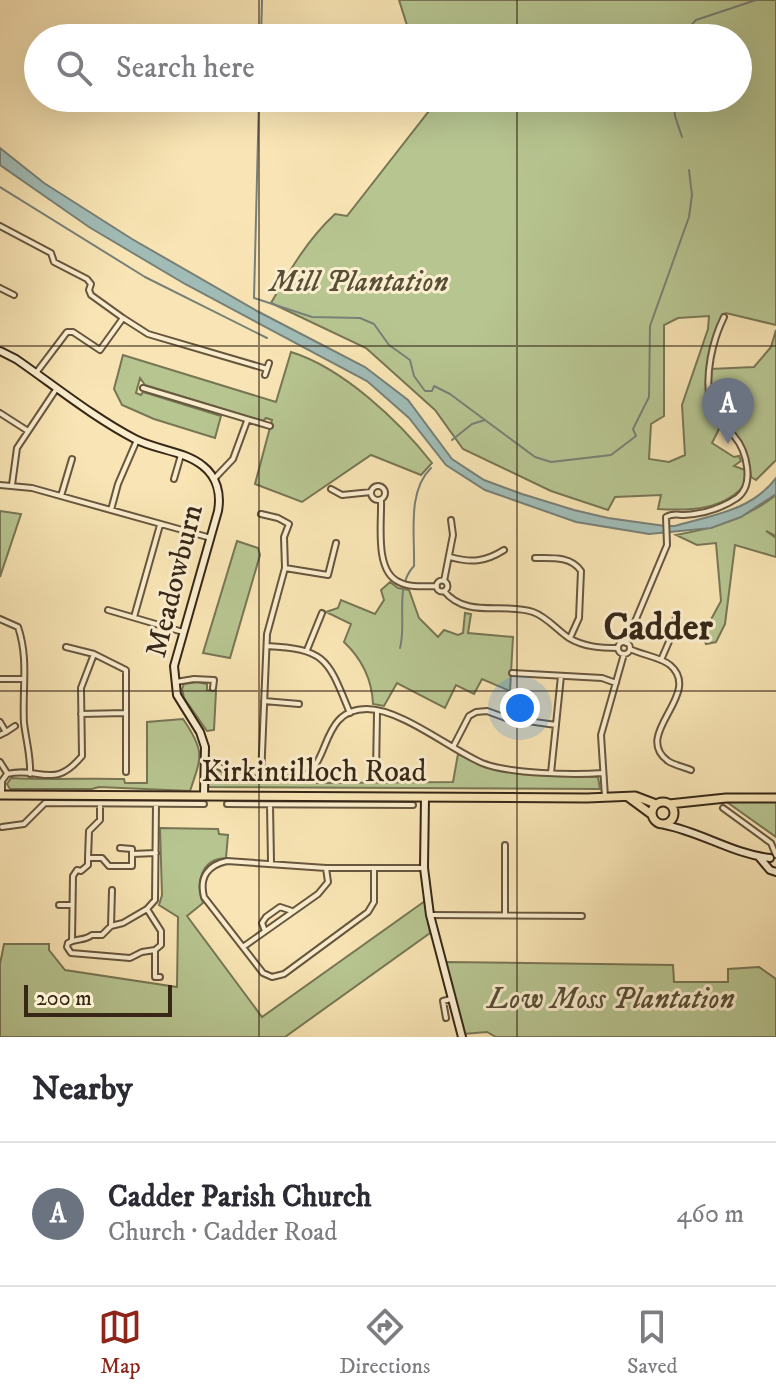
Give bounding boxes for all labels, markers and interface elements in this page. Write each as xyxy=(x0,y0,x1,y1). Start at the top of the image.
search box xyxy=(24,24,752,112)
icon: search xyxy=(52,46,96,90)
text: Search here xyxy=(116,50,255,87)
park label: Mill Plantation xyxy=(268,264,448,301)
pin: A xyxy=(702,378,754,444)
street label: Meadowburn xyxy=(138,500,212,661)
district label: Cadder xyxy=(603,604,713,652)
your location xyxy=(500,688,540,728)
street label: Kirkintilloch Road xyxy=(202,754,427,791)
scale bar xyxy=(24,981,172,1017)
park label: Low Moss Plantation xyxy=(485,981,735,1018)
text: 200 m xyxy=(36,985,92,1012)
text: Nearby xyxy=(32,1068,133,1110)
text: Cadder Parish Church xyxy=(108,1179,372,1216)
text: A xyxy=(50,1198,66,1231)
text: 460 m xyxy=(676,1198,744,1231)
text: Church · Cadder Road xyxy=(108,1216,337,1249)
tab: Map xyxy=(98,1305,142,1380)
tab: Directions xyxy=(339,1305,430,1380)
tab: Saved xyxy=(627,1305,678,1380)

